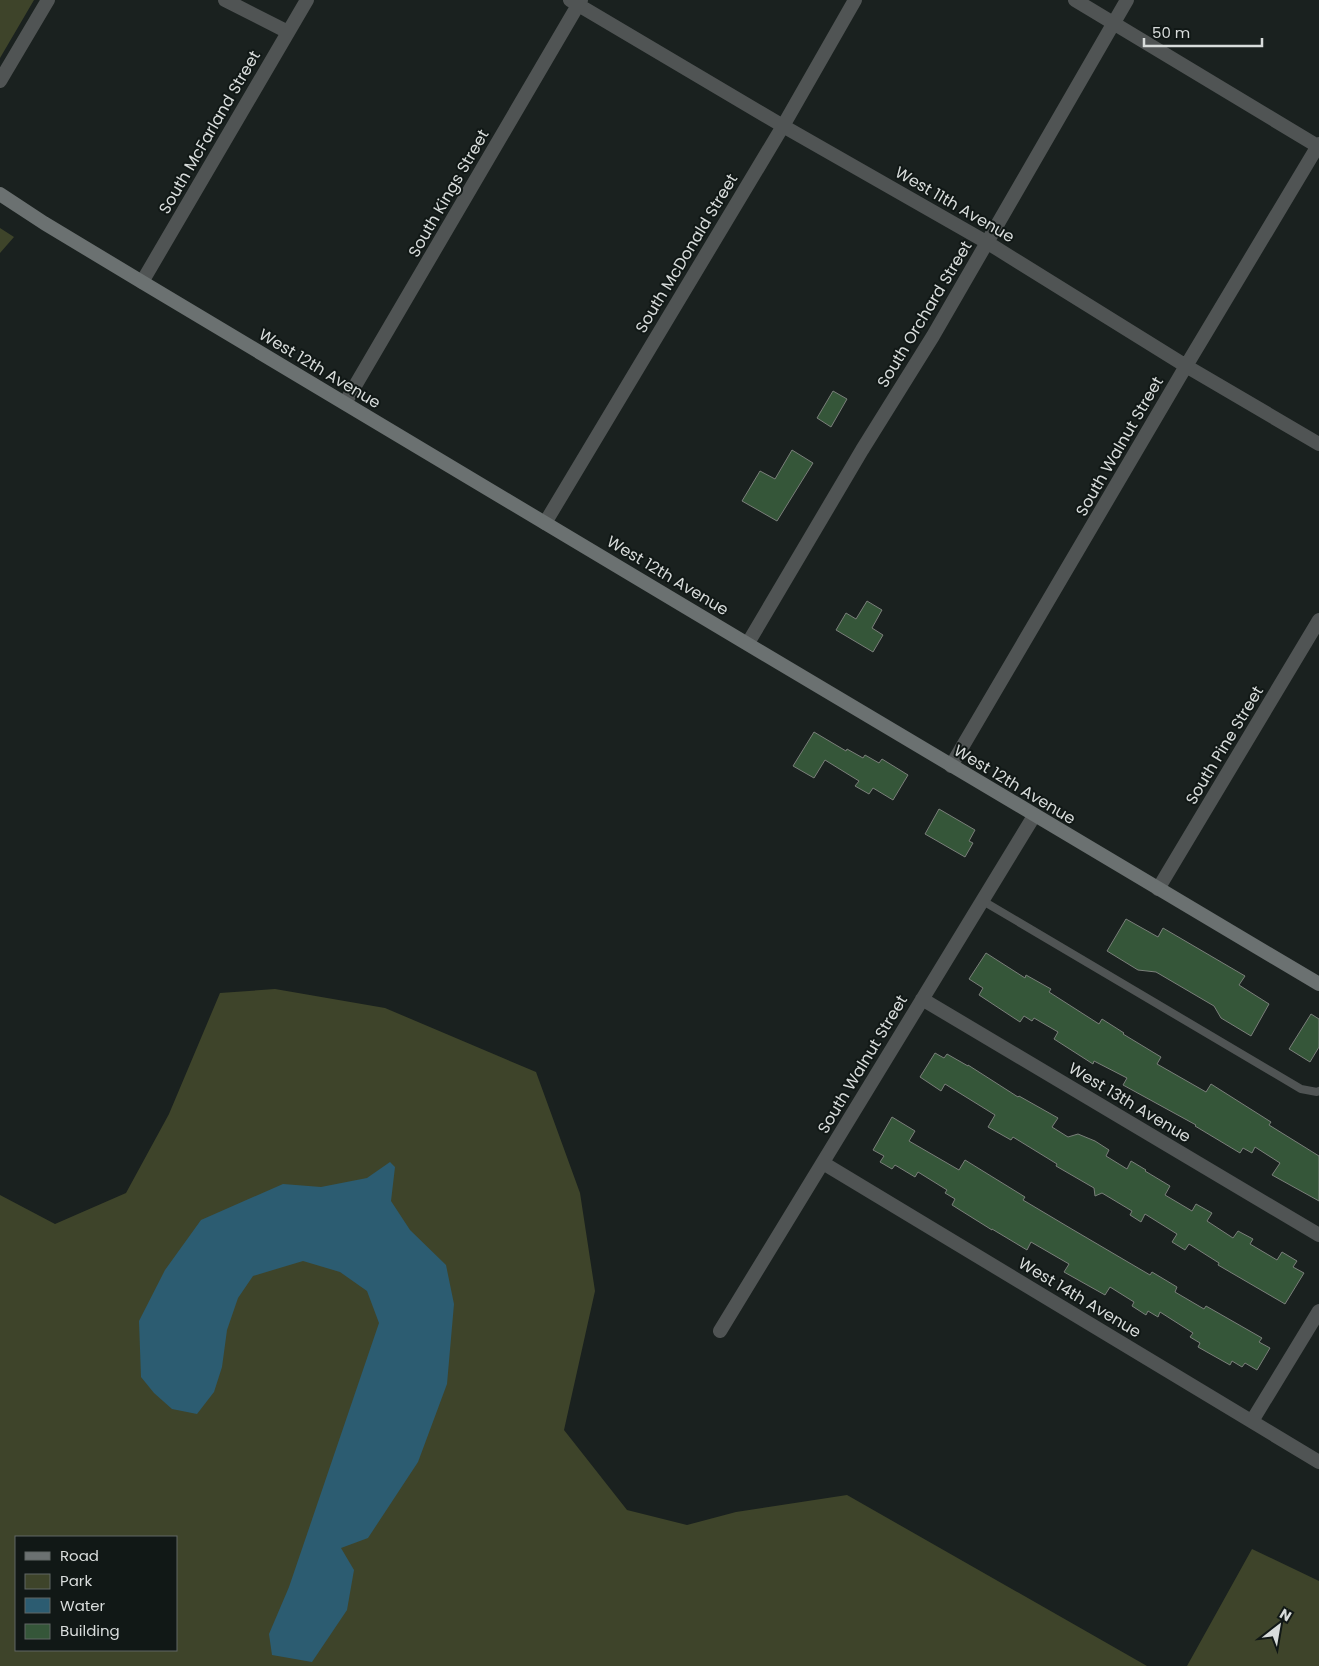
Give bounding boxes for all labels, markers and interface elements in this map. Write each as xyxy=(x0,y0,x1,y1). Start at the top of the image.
scale bar xyxy=(1144,15,1262,47)
text: 50 m xyxy=(1152,22,1190,43)
street label: South McFarland Street xyxy=(153,46,266,218)
street label: South Kings Street xyxy=(402,125,495,261)
street label: West 11th Avenue xyxy=(891,161,1019,248)
street label: South McDonald Street xyxy=(630,169,743,337)
street label: South Orchard Street xyxy=(871,236,977,392)
street label: West 12th Avenue xyxy=(254,323,385,414)
street label: South Walnut Street xyxy=(1070,372,1169,520)
street label: West 12th Avenue xyxy=(602,530,733,621)
street label: South Pine Street xyxy=(1180,681,1269,809)
street label: West 12th Avenue xyxy=(949,739,1080,830)
street label: South Walnut Street xyxy=(812,990,913,1138)
street label: West 13th Avenue xyxy=(1064,1057,1195,1148)
street label: West 14th Avenue xyxy=(1014,1252,1146,1343)
legend xyxy=(15,1536,178,1651)
text: Road xyxy=(60,1545,99,1566)
text: Park xyxy=(60,1570,92,1591)
text: Water xyxy=(60,1595,106,1616)
north arrow xyxy=(1254,1601,1304,1651)
text: N xyxy=(1276,1604,1295,1626)
text: Building xyxy=(60,1620,120,1641)

